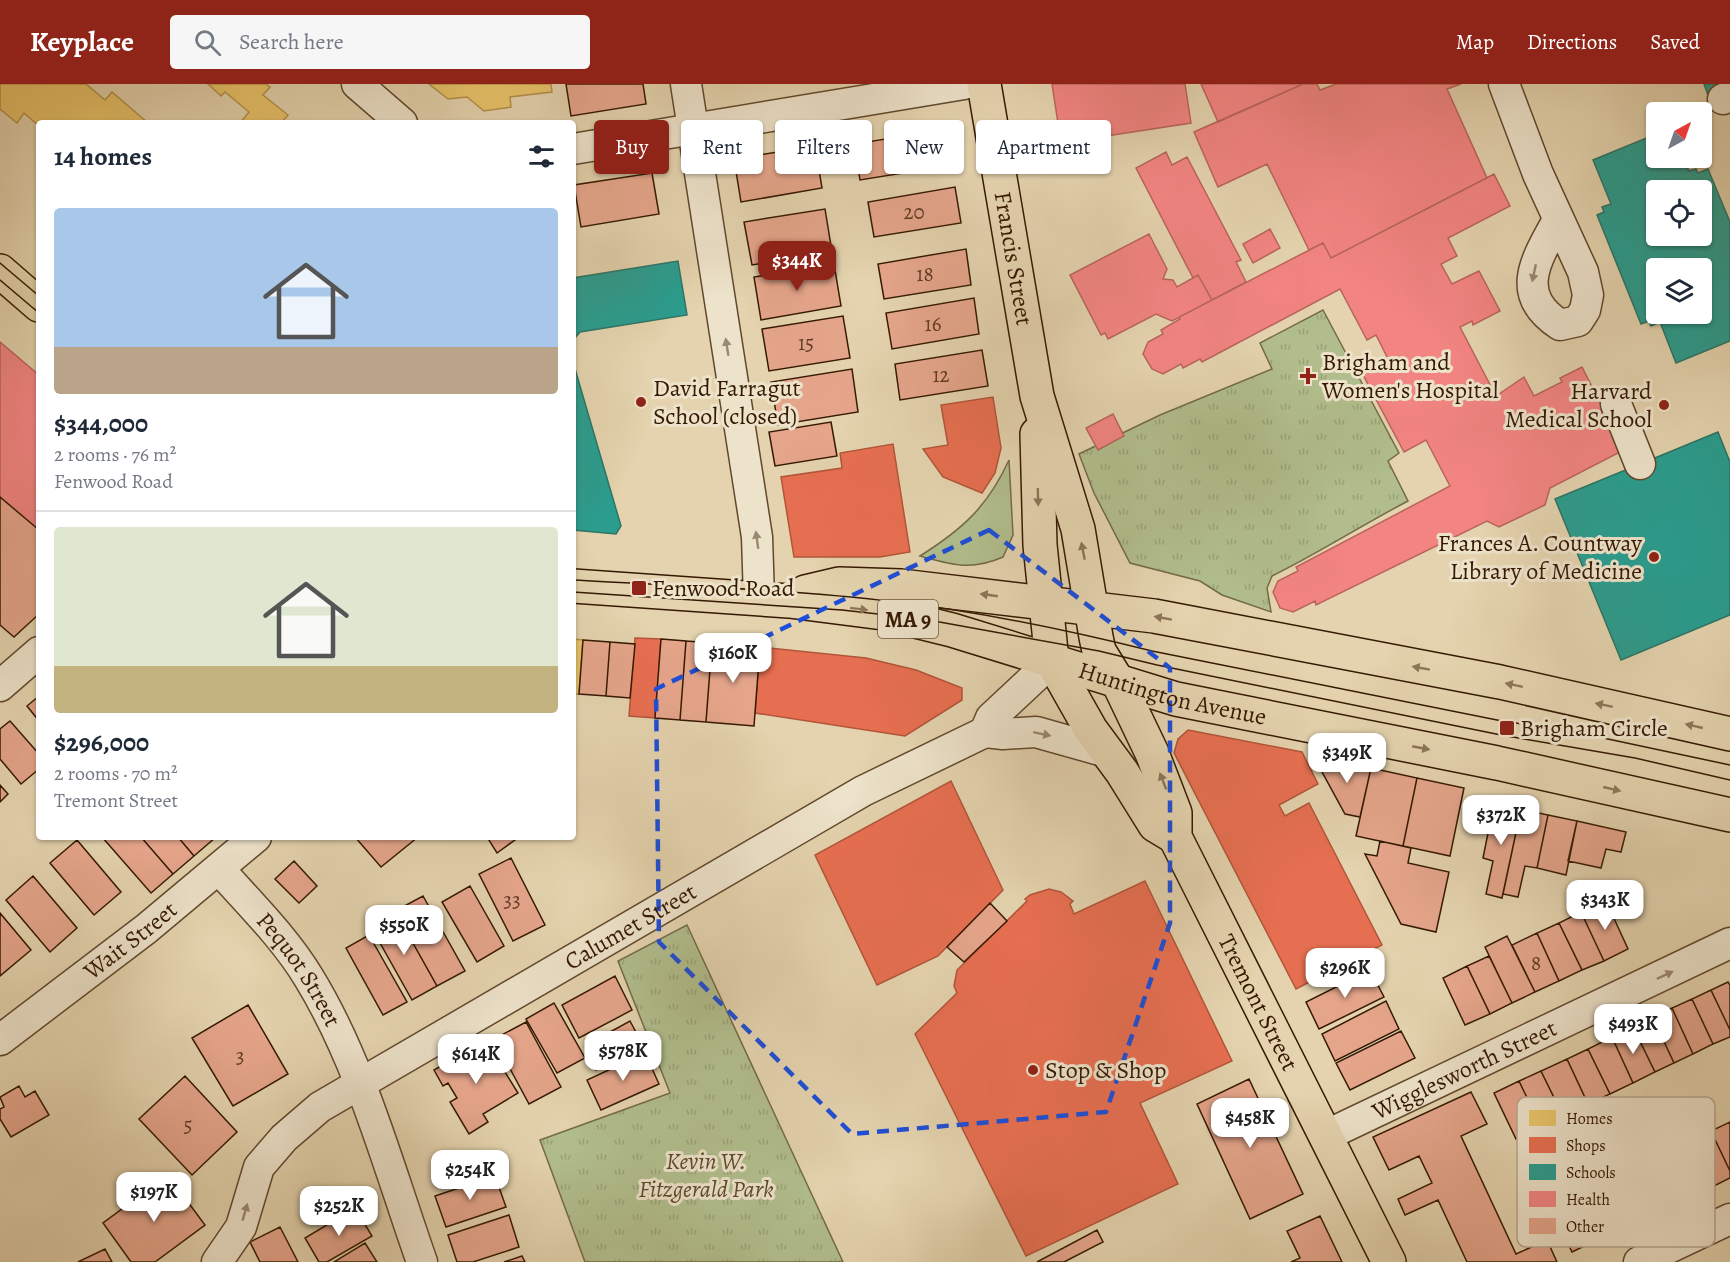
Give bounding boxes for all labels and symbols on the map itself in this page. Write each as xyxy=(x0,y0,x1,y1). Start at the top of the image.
north arrow xyxy=(1646,102,1712,168)
street label: Francis Street xyxy=(987,189,1041,328)
house number: 20 xyxy=(903,198,925,226)
pin: $344K xyxy=(755,241,839,292)
house number: 18 xyxy=(916,260,934,288)
one-way arrow xyxy=(1529,264,1538,283)
house number: 16 xyxy=(925,310,942,338)
house number: 15 xyxy=(798,329,814,357)
one-way arrow xyxy=(723,338,732,357)
place label: Brigham and Women's Hospital xyxy=(1321,346,1499,406)
house number: 12 xyxy=(932,361,950,389)
marker: Brigham and Women's Hospital xyxy=(1299,367,1317,385)
place label: David Farragut School (closed) xyxy=(653,372,800,432)
place label: Harvard Medical School xyxy=(1505,375,1652,435)
marker: David Farragut School (closed) xyxy=(634,395,648,409)
marker: Harvard Medical School xyxy=(1657,398,1671,412)
one-way arrow xyxy=(1034,487,1043,506)
place label: Frances A. Countway Library of Medicine xyxy=(1438,527,1642,587)
one-way arrow xyxy=(753,530,762,549)
one-way arrow xyxy=(1078,541,1087,560)
marker: Frances A. Countway Library of Medicine xyxy=(1647,550,1661,564)
place label: Fenwood Road xyxy=(652,572,795,604)
marker: Fenwood Road xyxy=(630,579,648,597)
one-way arrow xyxy=(980,591,999,600)
road number: MA 9 xyxy=(878,600,938,638)
one-way arrow xyxy=(850,604,869,614)
one-way arrow xyxy=(1153,613,1172,622)
pin: $160K xyxy=(691,633,775,684)
street label: Huntington Avenue xyxy=(1074,654,1269,733)
one-way arrow xyxy=(1411,663,1430,672)
one-way arrow xyxy=(1504,680,1523,689)
one-way arrow xyxy=(1594,699,1613,709)
place label: Brigham Circle xyxy=(1520,712,1668,744)
marker: Brigham Circle xyxy=(1498,719,1516,737)
one-way arrow xyxy=(1685,720,1703,730)
one-way arrow xyxy=(1033,730,1052,739)
pin: $349K xyxy=(1305,733,1389,784)
one-way arrow xyxy=(1412,744,1431,753)
one-way arrow xyxy=(1158,772,1167,790)
one-way arrow xyxy=(1603,785,1622,794)
pin: $372K xyxy=(1459,795,1543,846)
street label: Calumet Street xyxy=(559,875,702,977)
pin: $343K xyxy=(1563,880,1647,931)
house number: 33 xyxy=(503,886,521,914)
street label: Wait Street xyxy=(76,894,184,987)
street label: Pequot Street xyxy=(249,905,349,1032)
pin: $550K xyxy=(362,905,446,956)
street label: Tremont Street xyxy=(1211,929,1306,1076)
pin: $296K xyxy=(1303,948,1387,999)
house number: 8 xyxy=(1531,949,1541,977)
one-way arrow xyxy=(1657,971,1674,980)
pin: $493K xyxy=(1591,1004,1675,1055)
street label: Wigglesworth Street xyxy=(1366,1012,1562,1128)
pin: $578K xyxy=(581,1031,665,1082)
pin: $614K xyxy=(434,1034,518,1085)
house number: 3 xyxy=(236,1042,244,1070)
place label: Stop & Shop xyxy=(1045,1054,1167,1086)
marker: Stop & Shop xyxy=(1026,1063,1040,1077)
legend xyxy=(1517,1097,1715,1247)
pin: $458K xyxy=(1208,1098,1292,1149)
text: Homes xyxy=(1566,1108,1613,1130)
house number: 5 xyxy=(183,1111,193,1139)
text: Shops xyxy=(1566,1135,1606,1157)
park label: Kevin W. Fitzgerald Park xyxy=(638,1145,774,1205)
pin: $254K xyxy=(428,1150,512,1201)
text: Schools xyxy=(1566,1162,1616,1184)
pin: $197K xyxy=(112,1172,196,1223)
pin: $252K xyxy=(297,1186,381,1237)
text: Health xyxy=(1566,1189,1611,1211)
one-way arrow xyxy=(241,1203,250,1221)
text: Other xyxy=(1566,1216,1604,1238)

